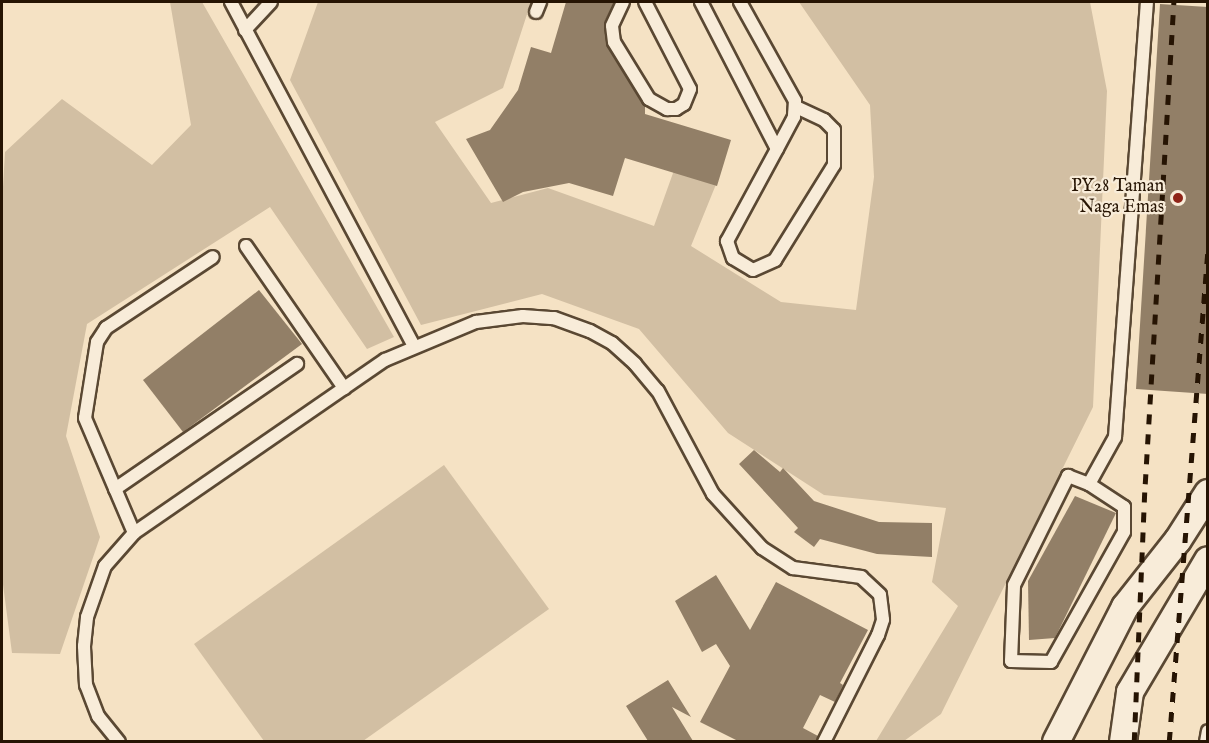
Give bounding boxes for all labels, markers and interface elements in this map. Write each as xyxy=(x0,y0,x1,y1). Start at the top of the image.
place label: PY28 Taman Naga Emas xyxy=(1071,177,1164,219)
marker: PY28 Taman Naga Emas xyxy=(1169,189,1187,207)

